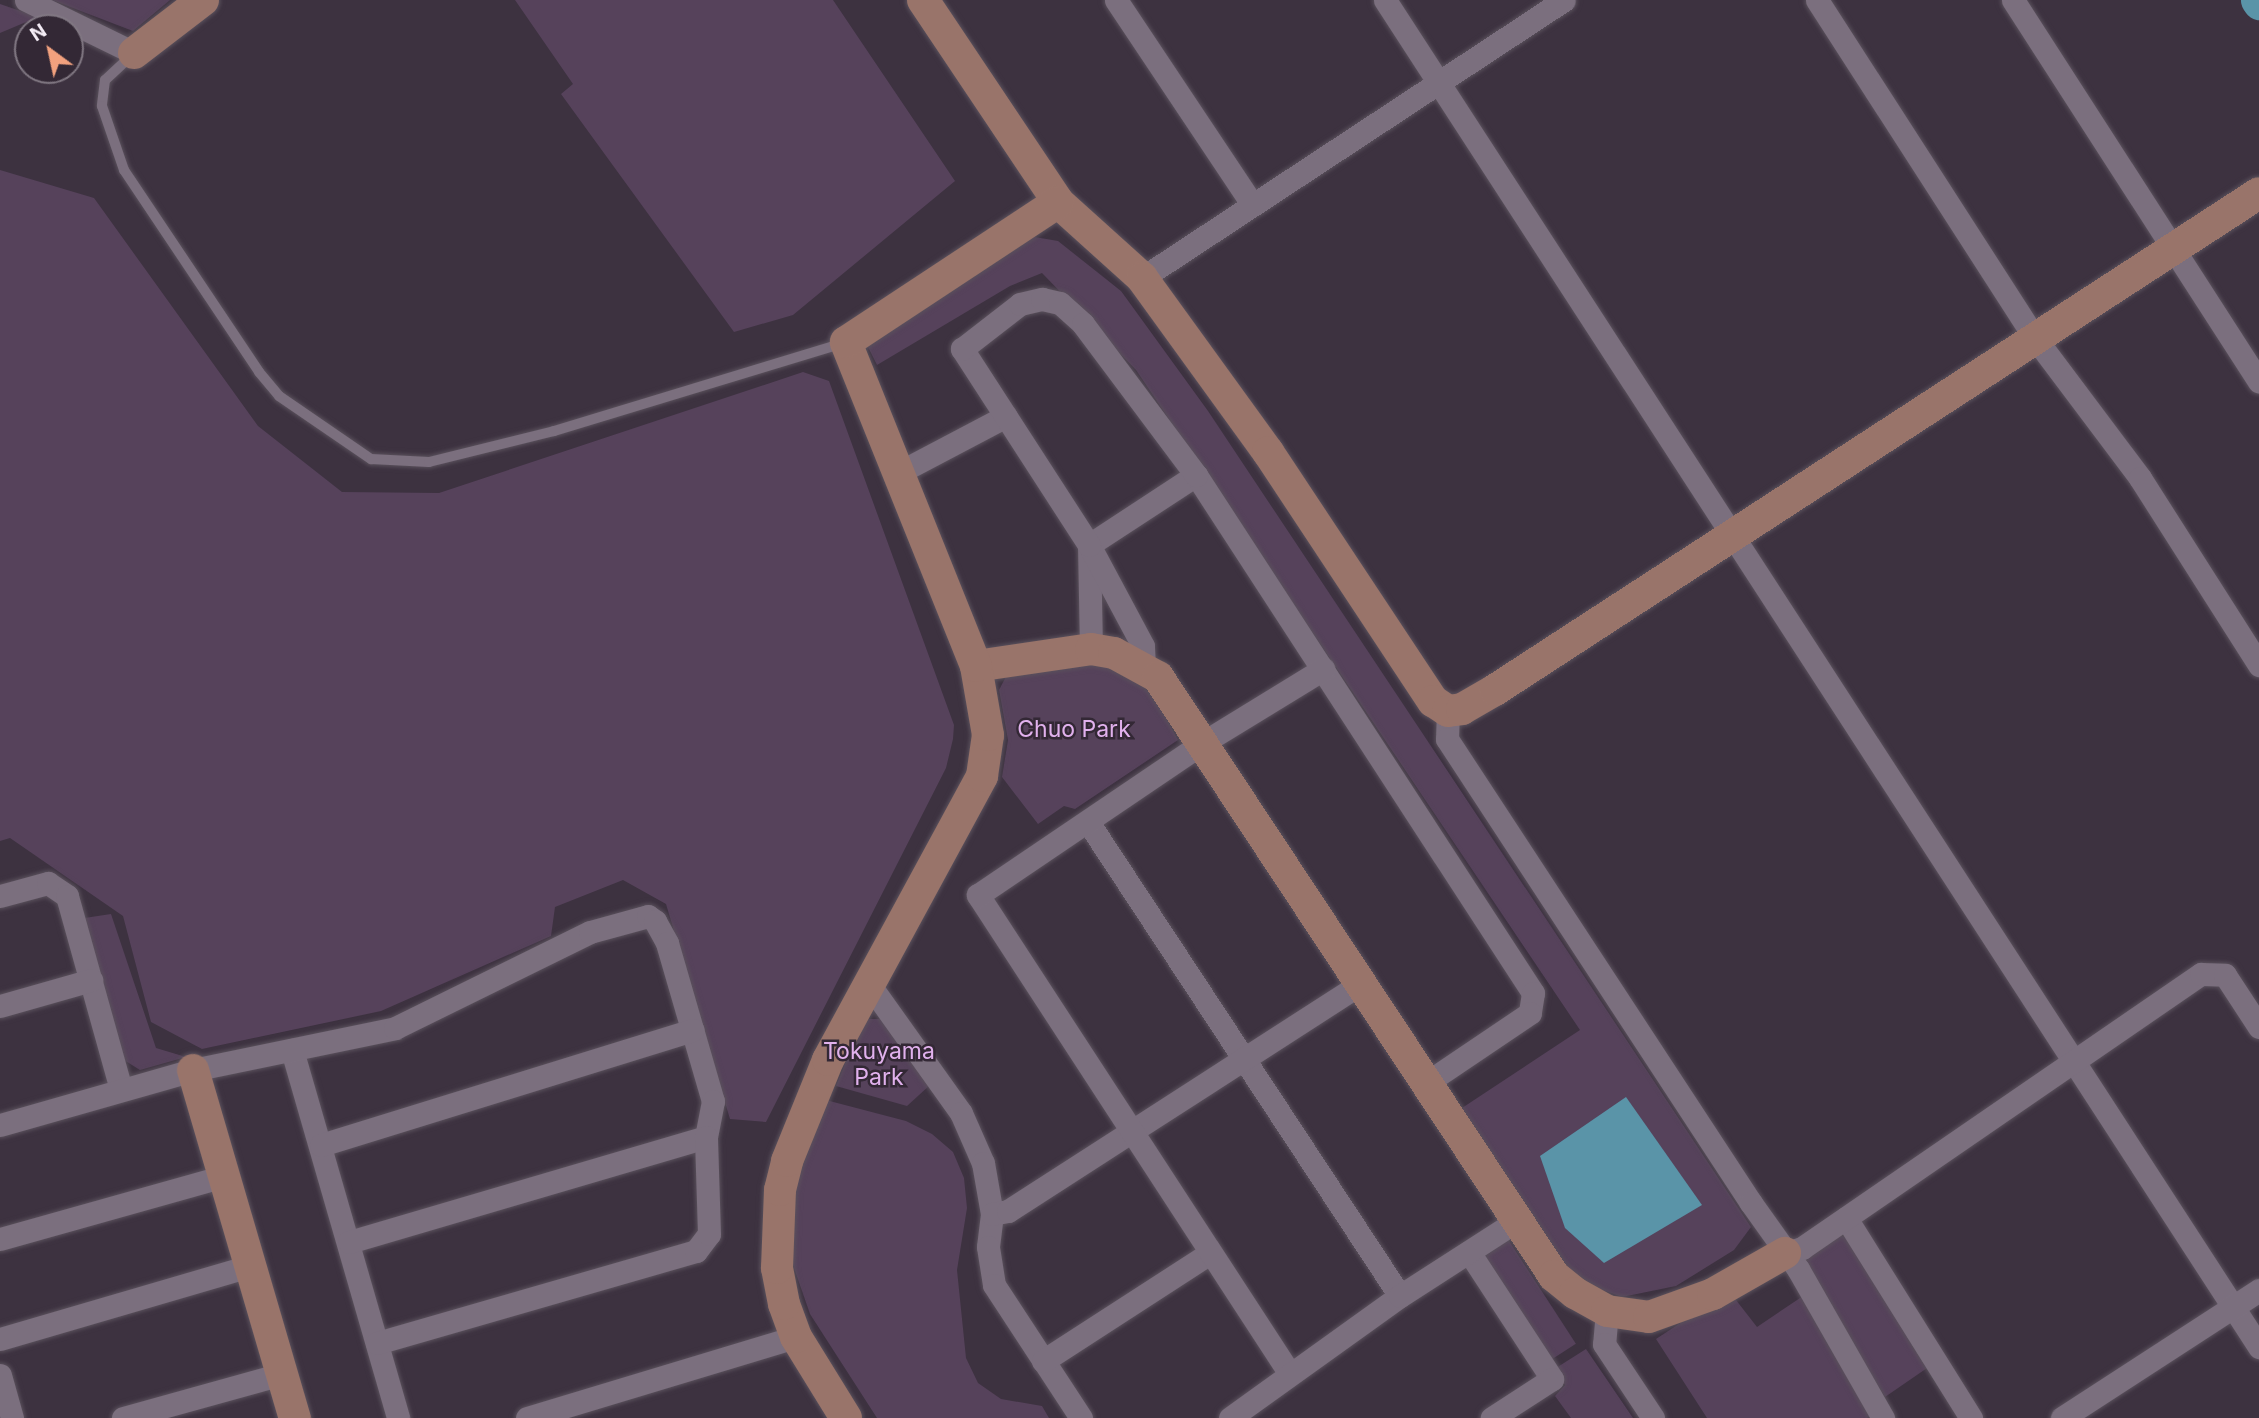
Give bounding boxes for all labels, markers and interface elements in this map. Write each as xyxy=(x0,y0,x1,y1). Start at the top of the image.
north arrow xyxy=(14,14,84,84)
text: N xyxy=(26,19,51,46)
park label: Chuo Park xyxy=(1017,715,1131,743)
park label: Tokuyama Park xyxy=(823,1037,935,1091)

